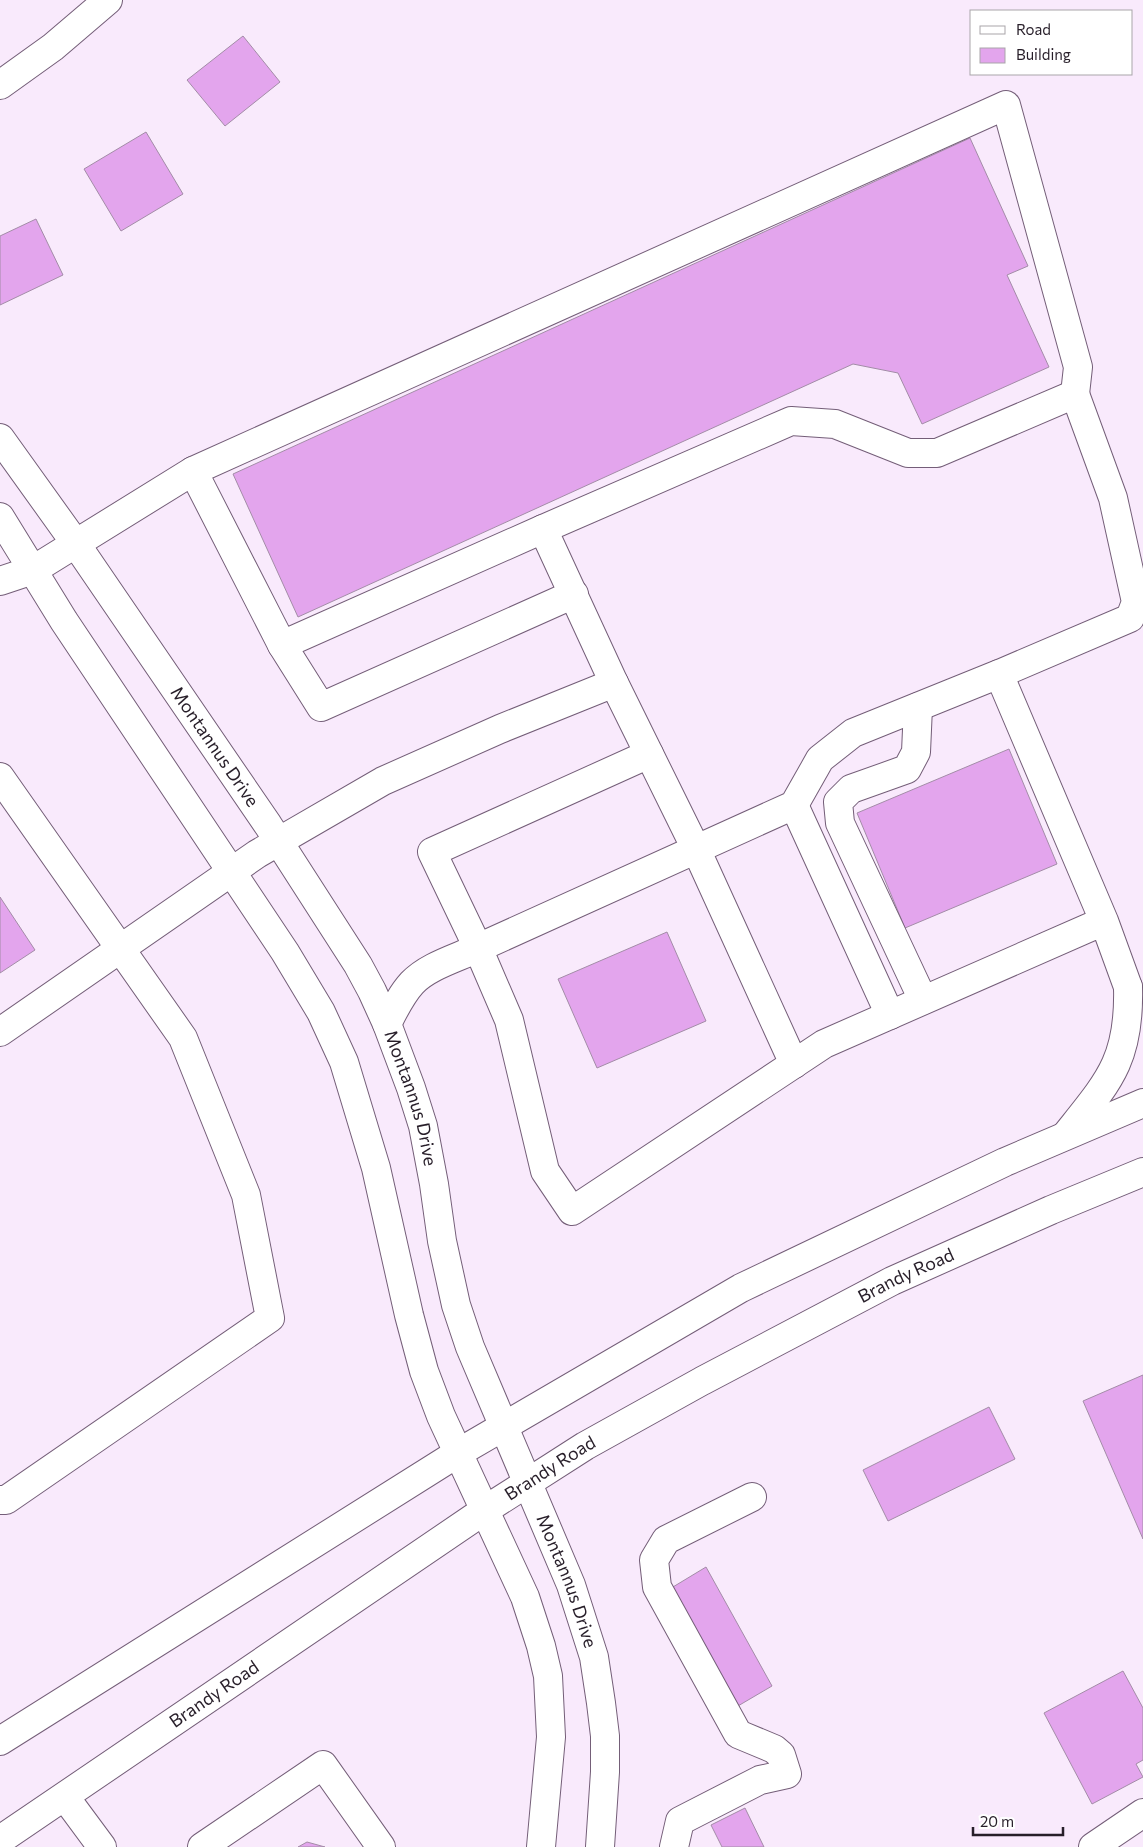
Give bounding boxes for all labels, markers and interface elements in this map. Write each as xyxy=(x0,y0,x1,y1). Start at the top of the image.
legend xyxy=(970,10,1133,75)
text: Road xyxy=(1016,20,1051,38)
text: Building xyxy=(1016,45,1071,63)
street label: Montannus Drive xyxy=(167,682,264,811)
street label: Montannus Drive xyxy=(380,1027,442,1167)
street label: Brandy Road xyxy=(854,1243,957,1307)
street label: Brandy Road xyxy=(500,1430,599,1505)
street label: Montannus Drive xyxy=(532,1511,602,1650)
street label: Brandy Road xyxy=(165,1655,263,1732)
scale bar xyxy=(973,1804,1063,1836)
text: 20 m xyxy=(980,1812,1014,1830)

